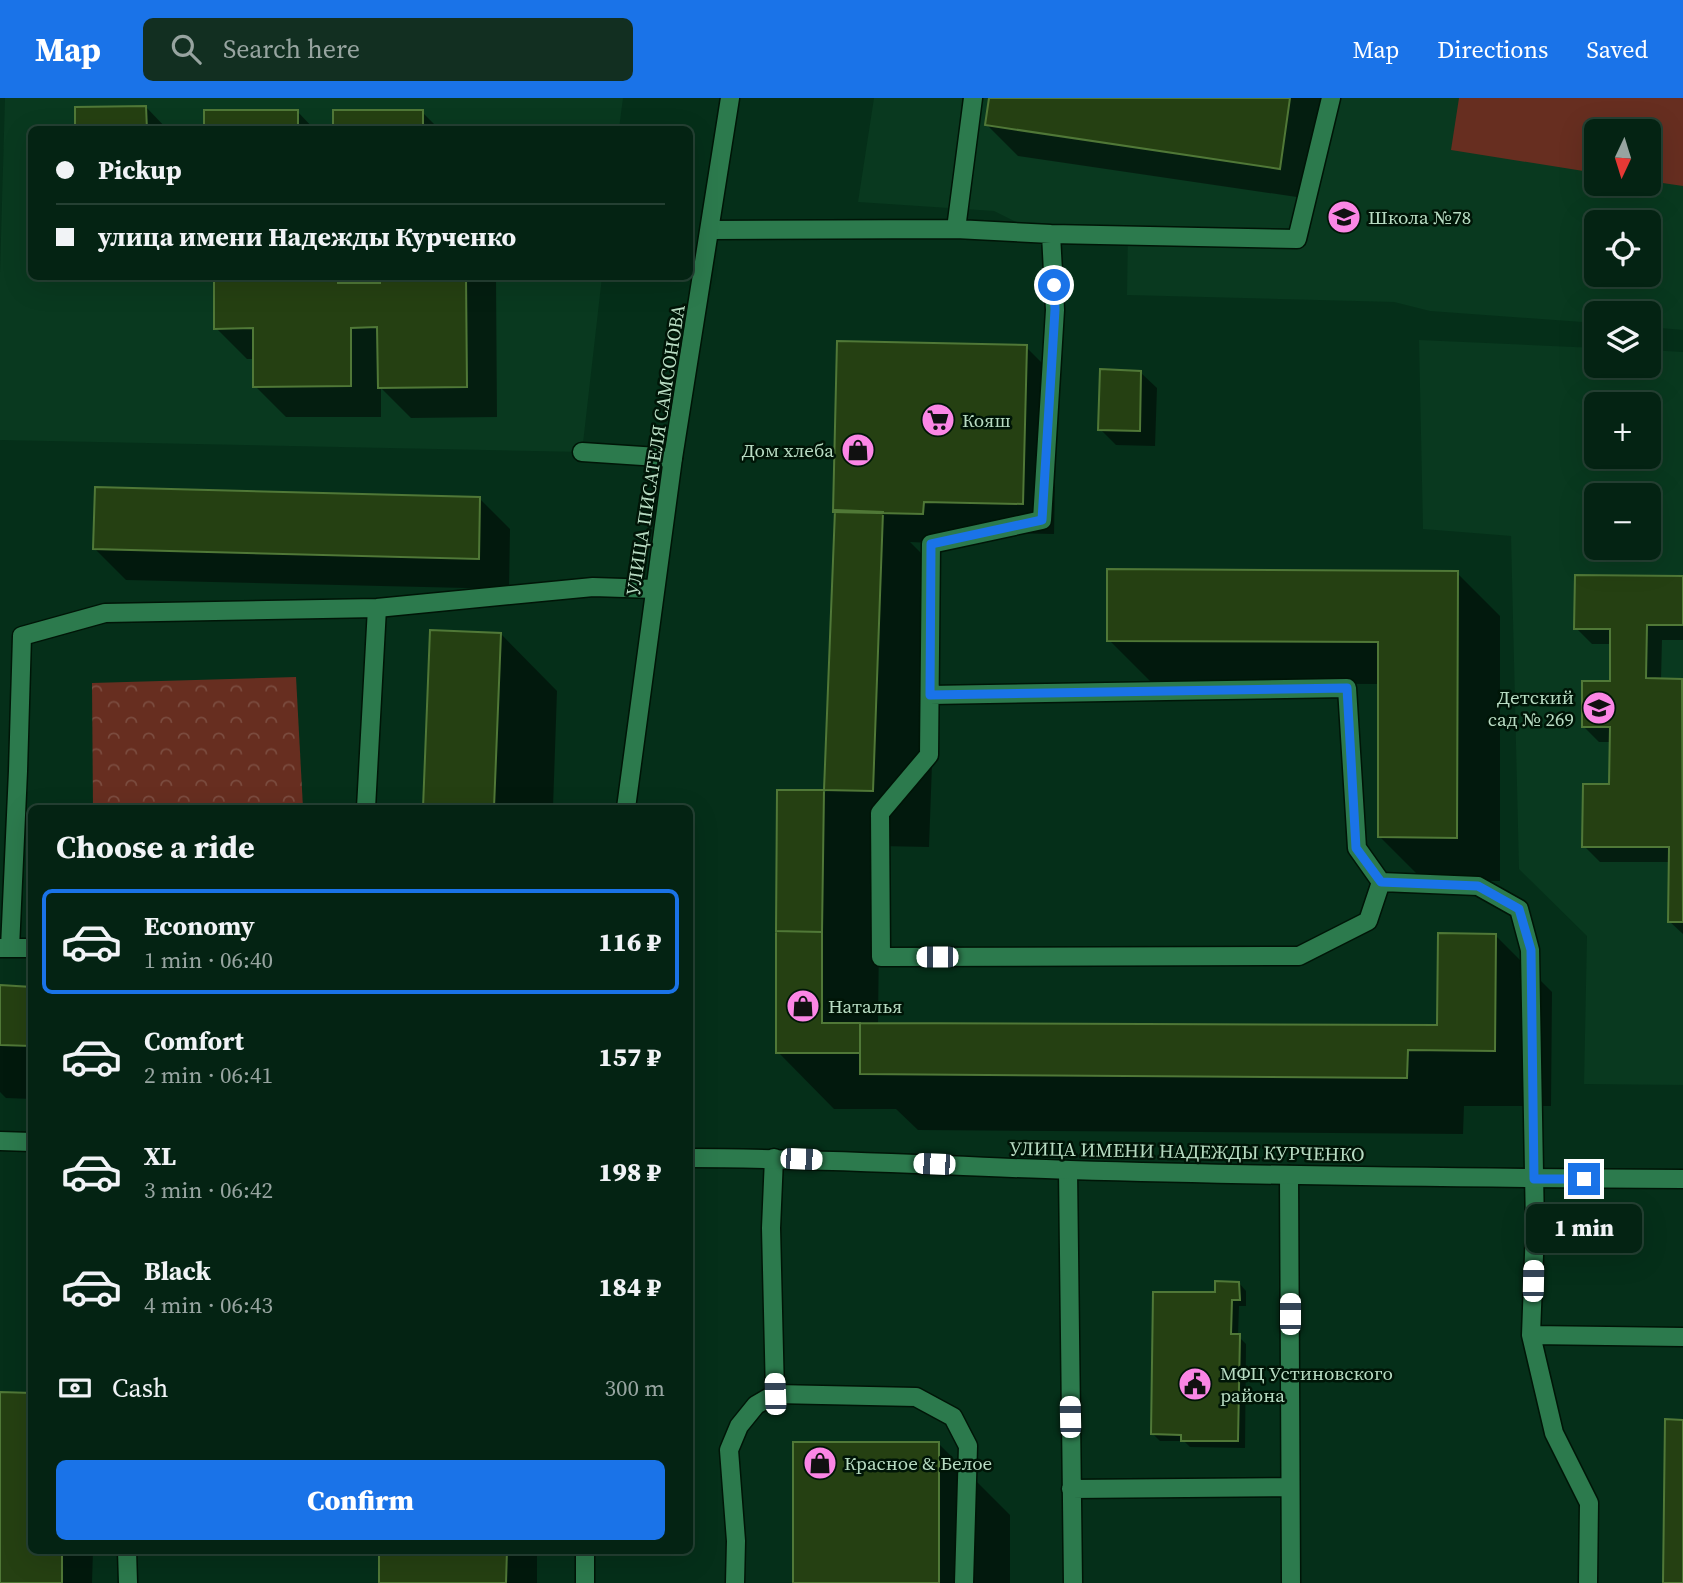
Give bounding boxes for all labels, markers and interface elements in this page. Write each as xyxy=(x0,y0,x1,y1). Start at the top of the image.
search box xyxy=(143,18,633,81)
text: Map xyxy=(35,27,101,72)
icon: search xyxy=(167,30,205,68)
text: Search here xyxy=(223,31,360,67)
text: Map xyxy=(1352,33,1399,66)
text: Directions xyxy=(1437,33,1548,66)
text: Saved xyxy=(1586,33,1648,66)
north arrow xyxy=(1584,119,1661,196)
map controls xyxy=(1584,119,1661,560)
text: Pickup xyxy=(98,152,182,188)
school or university icon: Школа №78 xyxy=(1325,198,1363,236)
place label: Школа №78 xyxy=(1368,204,1471,230)
button: locate xyxy=(1584,210,1661,287)
text: улица имени Надежды Курченко xyxy=(98,219,516,255)
route start xyxy=(1038,269,1070,301)
button: layers xyxy=(1584,301,1661,378)
street label: УЛИЦА ПИСАТЕЛЯ САМСОНОВА xyxy=(619,302,691,597)
button: + xyxy=(1584,392,1661,469)
supermarket icon: Кояш xyxy=(919,401,957,439)
place label: Кояш xyxy=(962,407,1011,433)
shop icon: Дом хлеба xyxy=(839,431,877,469)
place label: Дом хлеба xyxy=(742,437,834,463)
button: − xyxy=(1584,483,1661,560)
place label: Детский сад № 269 xyxy=(1488,684,1574,732)
school or university icon: Детский сад № 269 xyxy=(1580,689,1618,727)
text: Choose a ride xyxy=(56,825,255,869)
text: Economy xyxy=(144,908,255,944)
icon: car xyxy=(60,910,123,973)
text: 116 ₽ xyxy=(598,924,661,960)
text: 1 min · 06:40 xyxy=(144,944,273,976)
car xyxy=(917,947,959,968)
shop icon: Наталья xyxy=(784,987,822,1025)
place label: Наталья xyxy=(828,993,902,1019)
text: Comfort xyxy=(144,1023,244,1059)
icon: car xyxy=(60,1025,123,1088)
text: 157 ₽ xyxy=(598,1039,661,1075)
text: 2 min · 06:41 xyxy=(144,1059,273,1091)
street label: УЛИЦА ИМЕНИ НАДЕЖДЫ КУРЧЕНКО xyxy=(1009,1135,1365,1167)
text: XL xyxy=(144,1138,176,1174)
icon: car xyxy=(60,1140,123,1203)
car xyxy=(780,1148,823,1170)
car xyxy=(913,1153,956,1175)
text: 198 ₽ xyxy=(598,1154,661,1190)
route end xyxy=(1568,1163,1600,1195)
text: 3 min · 06:42 xyxy=(144,1174,273,1206)
callout: 1 min xyxy=(1526,1204,1642,1252)
text: 1 min xyxy=(1554,1212,1614,1244)
text: Black xyxy=(144,1253,211,1289)
icon: car xyxy=(60,1255,123,1318)
car xyxy=(1523,1260,1544,1302)
text: 184 ₽ xyxy=(598,1269,661,1305)
text: 4 min · 06:43 xyxy=(144,1289,273,1321)
car xyxy=(1280,1293,1301,1335)
place label: МФЦ Устиновского района xyxy=(1220,1360,1393,1408)
public building icon: МФЦ Устиновского района xyxy=(1176,1365,1214,1403)
icon: cash xyxy=(56,1369,94,1407)
text: Cash xyxy=(112,1370,168,1406)
text: 300 m xyxy=(604,1372,665,1404)
car xyxy=(764,1373,787,1415)
car xyxy=(1060,1396,1081,1438)
shop icon: Красное & Белое xyxy=(801,1444,839,1482)
place label: Красное & Белое xyxy=(844,1450,992,1476)
button: Confirm xyxy=(56,1460,665,1540)

